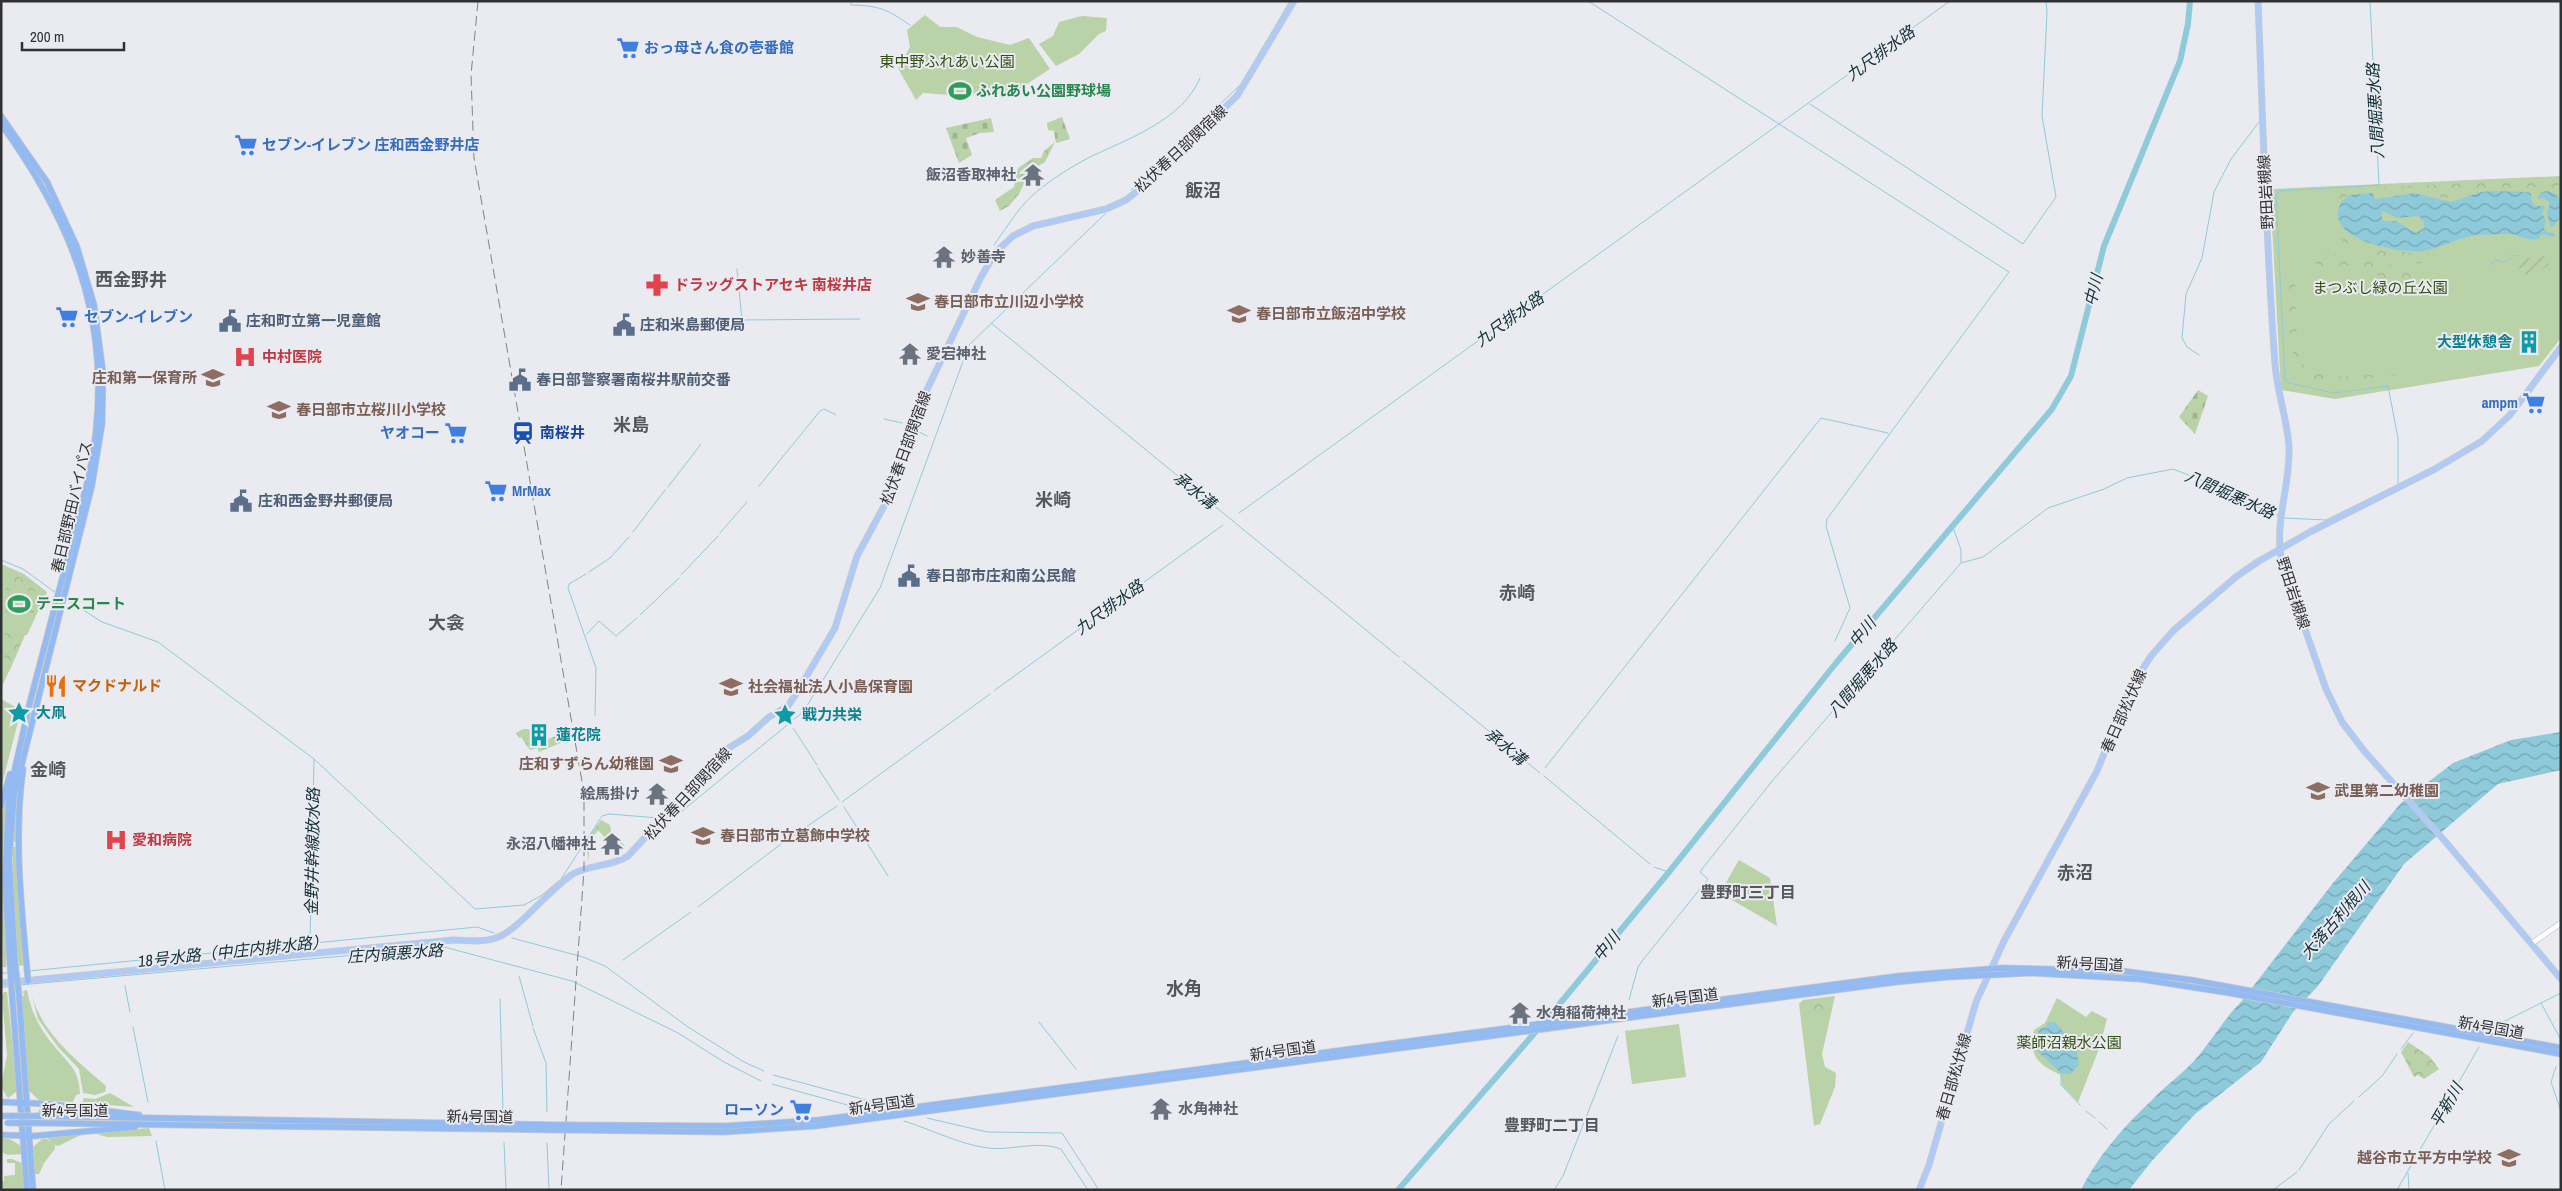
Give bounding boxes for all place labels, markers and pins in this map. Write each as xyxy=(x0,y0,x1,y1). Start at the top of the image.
supermarket icon: おっ母さん食の壱番館 xyxy=(615,35,641,61)
place label: おっ母さん食の壱番館 xyxy=(644,37,794,58)
sports icon: ふれあい公園野球場 xyxy=(947,78,973,104)
place label: ふれあい公園野球場 xyxy=(976,80,1111,101)
supermarket icon: セブン-イレブン 庄和西金野井店 xyxy=(233,132,259,158)
place label: セブン-イレブン 庄和西金野井店 xyxy=(262,134,480,155)
temple icon: 飯沼香取神社 xyxy=(1020,162,1046,188)
place label: 飯沼香取神社 xyxy=(926,164,1016,185)
temple icon: 妙善寺 xyxy=(931,244,957,270)
place label: 妙善寺 xyxy=(961,246,1006,267)
pharmacy icon: ドラッグストアセキ 南桜井店 xyxy=(644,272,670,298)
place label: ドラッグストアセキ 南桜井店 xyxy=(674,274,872,295)
school or university icon: 春日部市立川辺小学校 xyxy=(905,289,931,315)
place label: 春日部市立川辺小学校 xyxy=(934,291,1084,312)
school or university icon: 春日部市立飯沼中学校 xyxy=(1226,301,1252,327)
place label: 春日部市立飯沼中学校 xyxy=(1256,303,1406,324)
supermarket icon: セブン-イレブン xyxy=(54,304,80,330)
place label: セブン-イレブン xyxy=(84,306,193,327)
public building icon: 庄和町立第一児童館 xyxy=(217,308,243,334)
place label: 庄和町立第一児童館 xyxy=(246,310,381,331)
public building icon: 庄和米島郵便局 xyxy=(611,312,637,338)
place label: 庄和米島郵便局 xyxy=(640,314,745,335)
building icon: 大型休憩舎 xyxy=(2516,329,2542,355)
place label: 大型休憩舎 xyxy=(2437,331,2513,352)
temple icon: 愛宕神社 xyxy=(897,341,923,367)
place label: 愛宕神社 xyxy=(926,343,986,364)
hospital icon: 中村医院 xyxy=(232,344,258,370)
place label: 中村医院 xyxy=(262,346,322,367)
school or university icon: 庄和第一保育所 xyxy=(200,365,226,391)
place label: 庄和第一保育所 xyxy=(92,367,197,388)
public building icon: 春日部警察署南桜井駅前交番 xyxy=(507,367,533,393)
place label: 春日部警察署南桜井駅前交番 xyxy=(536,369,731,390)
supermarket icon: ampm xyxy=(2521,390,2547,416)
place label: ampm xyxy=(2482,392,2518,413)
school or university icon: 春日部市立桜川小学校 xyxy=(266,397,292,423)
place label: 春日部市立桜川小学校 xyxy=(296,399,446,420)
supermarket icon: ヤオコー xyxy=(443,420,469,446)
station icon: 南桜井 xyxy=(510,420,536,446)
place label: ヤオコー xyxy=(380,422,440,443)
place label: 南桜井 xyxy=(540,422,585,443)
supermarket icon: MrMax xyxy=(483,478,509,504)
place label: MrMax xyxy=(512,480,551,501)
public building icon: 庄和西金野井郵便局 xyxy=(228,488,254,514)
place label: 庄和西金野井郵便局 xyxy=(258,490,393,511)
public building icon: 春日部市庄和南公民館 xyxy=(896,563,922,589)
place label: 春日部市庄和南公民館 xyxy=(926,565,1076,586)
sports icon: テニスコート xyxy=(6,591,32,617)
place label: テニスコート xyxy=(36,593,126,614)
restaurant icon: マクドナルド xyxy=(43,673,69,699)
school or university icon: 社会福祉法人小島保育園 xyxy=(718,674,744,700)
place label: マクドナルド xyxy=(72,675,162,696)
place label: 社会福祉法人小島保育園 xyxy=(748,676,913,697)
place icon: 大凧 xyxy=(6,700,32,726)
place label: 大凧 xyxy=(36,702,66,723)
place icon: 戦力共栄 xyxy=(772,702,798,728)
place label: 戦力共栄 xyxy=(802,704,862,725)
building icon: 蓮花院 xyxy=(526,722,552,748)
place label: 蓮花院 xyxy=(556,724,601,745)
school or university icon: 庄和すずらん幼稚園 xyxy=(658,751,684,777)
place label: 庄和すずらん幼稚園 xyxy=(519,753,654,774)
school or university icon: 武里第二幼稚園 xyxy=(2305,778,2331,804)
place label: 武里第二幼稚園 xyxy=(2334,780,2439,801)
temple icon: 絵馬掛け xyxy=(644,781,670,807)
place label: 絵馬掛け xyxy=(580,783,640,804)
school or university icon: 春日部市立葛飾中学校 xyxy=(690,823,716,849)
place label: 春日部市立葛飾中学校 xyxy=(720,825,870,846)
hospital icon: 愛和病院 xyxy=(103,827,129,853)
place label: 愛和病院 xyxy=(132,829,192,850)
temple icon: 永沼八幡神社 xyxy=(599,831,625,857)
place label: 永沼八幡神社 xyxy=(506,833,596,854)
temple icon: 水角稲荷神社 xyxy=(1507,1000,1533,1026)
place label: 水角稲荷神社 xyxy=(1536,1002,1626,1023)
temple icon: 水角神社 xyxy=(1148,1096,1174,1122)
supermarket icon: ローソン xyxy=(788,1097,814,1123)
place label: 水角神社 xyxy=(1178,1098,1238,1119)
place label: ローソン xyxy=(724,1099,784,1120)
school or university icon: 越谷市立平方中学校 xyxy=(2496,1145,2522,1171)
place label: 越谷市立平方中学校 xyxy=(2357,1147,2492,1168)

